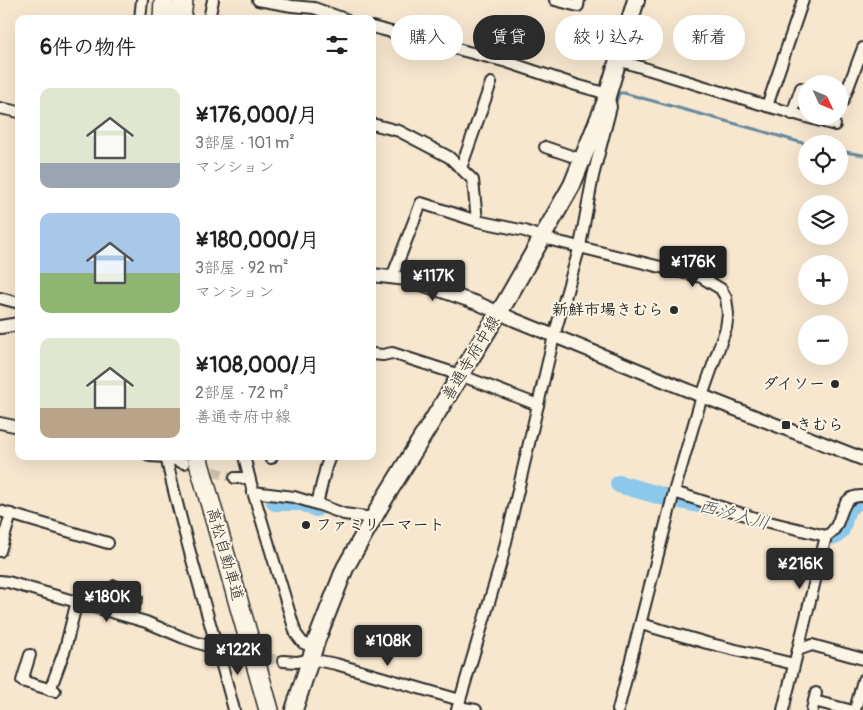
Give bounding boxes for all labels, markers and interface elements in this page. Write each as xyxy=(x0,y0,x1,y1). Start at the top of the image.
chip: 購入 xyxy=(391,15,463,60)
chip: 賃貸 xyxy=(473,15,545,60)
chip: 絞り込み xyxy=(555,15,663,60)
chip: 新着 xyxy=(673,15,745,60)
icon: filters xyxy=(323,31,351,59)
text: 6件の物件 xyxy=(40,34,136,61)
north arrow xyxy=(798,75,848,125)
map controls xyxy=(798,75,848,365)
text: ¥176,000/月 xyxy=(195,102,318,129)
icon: home xyxy=(80,108,140,168)
text: 3部屋 · 101 m² xyxy=(195,133,295,153)
button: locate xyxy=(798,135,848,185)
text: マンション xyxy=(195,157,274,177)
button: layers xyxy=(798,195,848,245)
text: ¥180,000/月 xyxy=(195,227,320,254)
icon: home xyxy=(80,233,140,293)
pin: ¥176K xyxy=(658,246,728,288)
text: ¥176K xyxy=(671,252,715,272)
button: + xyxy=(798,255,848,305)
text: 3部屋 · 92 m² xyxy=(195,258,288,278)
pin: ¥117K xyxy=(398,260,468,302)
text: ¥117K xyxy=(412,266,454,286)
text: マンション xyxy=(195,282,274,302)
place label: 新鮮市場きむら xyxy=(552,300,664,320)
marker: 新鮮市場きむら xyxy=(668,304,680,316)
street label: 善通寺府中線 xyxy=(438,312,504,404)
button: − xyxy=(798,315,848,365)
text: ¥108,000/月 xyxy=(195,352,320,379)
icon: home xyxy=(80,358,140,418)
place label: ダイソー xyxy=(763,374,825,394)
marker: ダイソー xyxy=(829,378,841,390)
text: 2部屋 · 72 m² xyxy=(195,383,289,403)
text: 善通寺府中線 xyxy=(195,407,291,427)
place label: きむら xyxy=(796,415,844,435)
marker: きむら xyxy=(780,419,792,431)
water label: 西汐入川 xyxy=(696,495,772,535)
street label: 高松自動車道 xyxy=(202,505,248,603)
place label: ファミリーマート xyxy=(316,515,445,535)
marker: ファミリーマート xyxy=(300,519,312,531)
pin: ¥216K xyxy=(765,548,835,590)
text: ¥216K xyxy=(777,554,823,574)
pin: ¥180K xyxy=(72,580,142,623)
text: ¥180K xyxy=(84,587,130,607)
pin: ¥108K xyxy=(353,624,423,667)
text: ¥108K xyxy=(365,631,411,651)
pin: ¥122K xyxy=(203,634,273,676)
text: ¥122K xyxy=(216,640,260,660)

